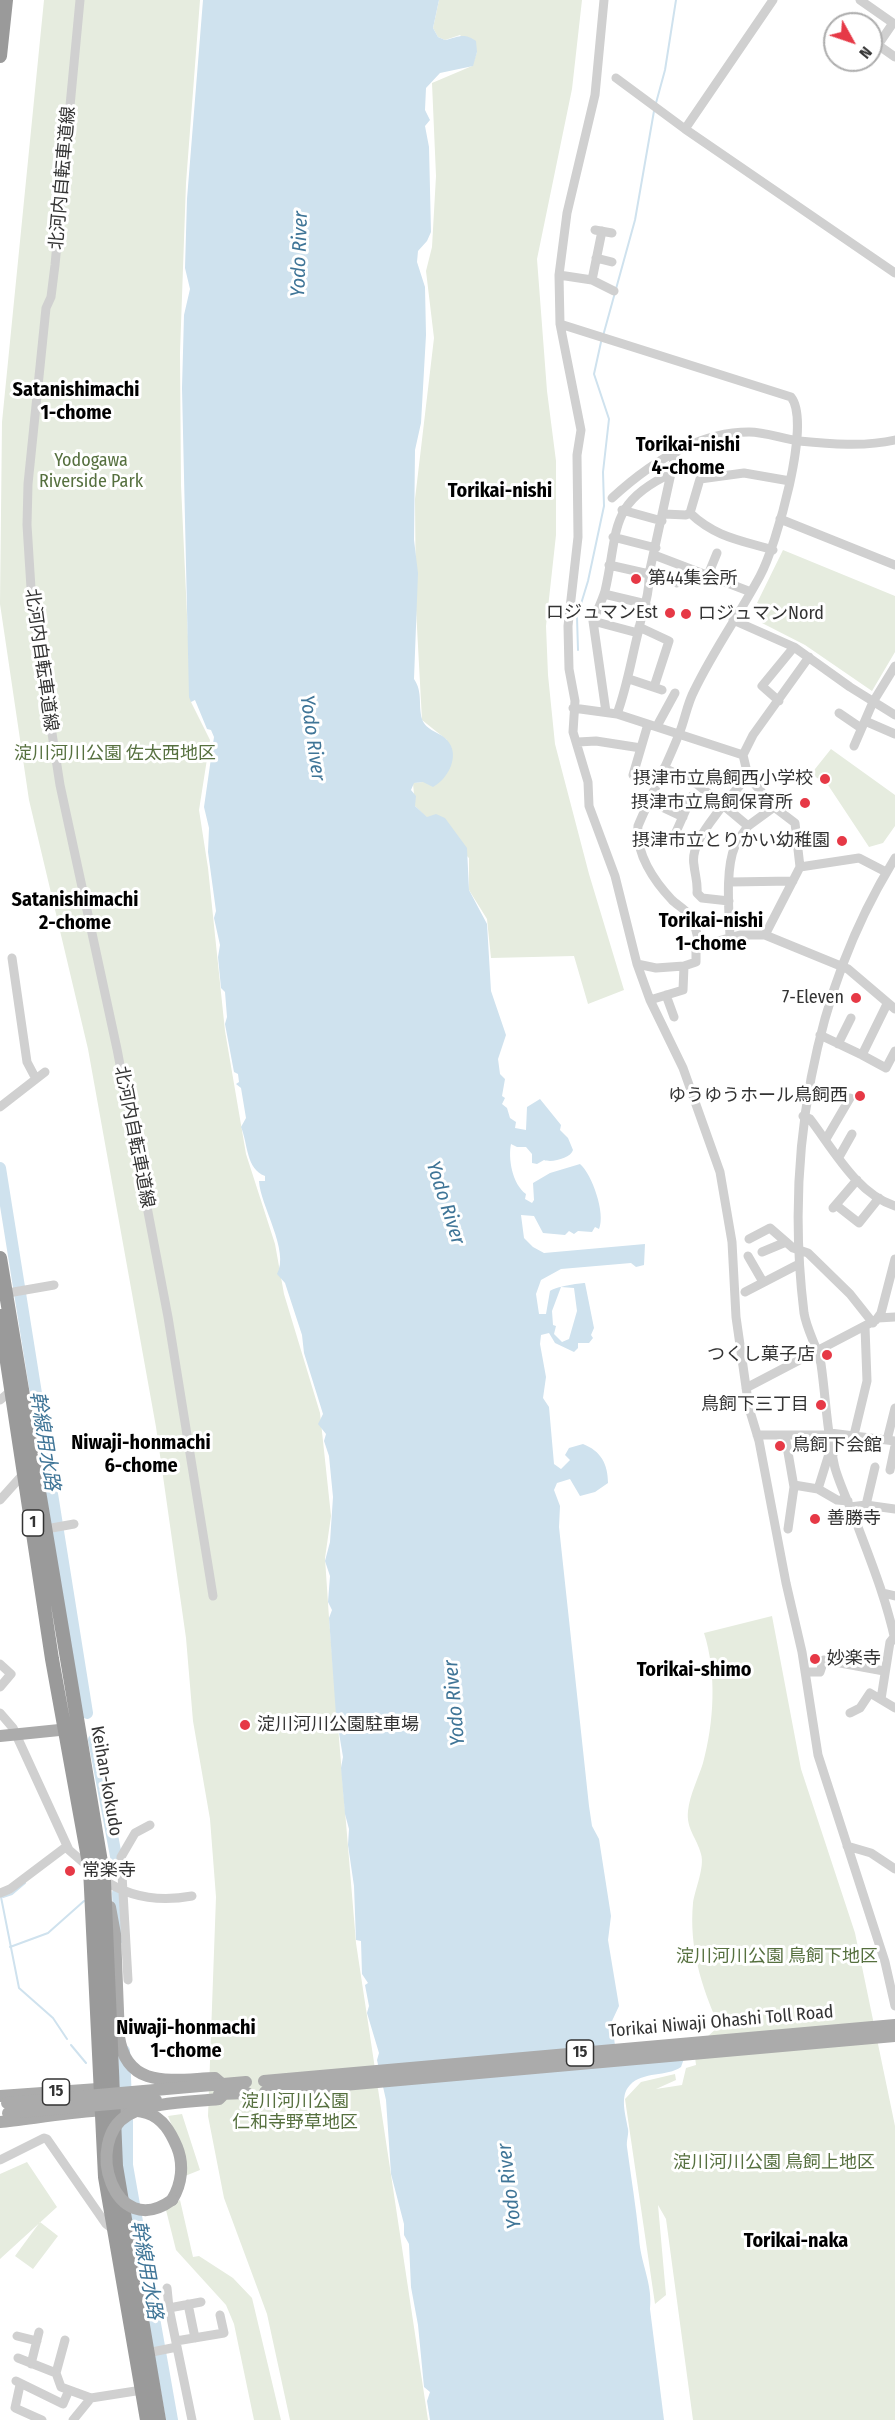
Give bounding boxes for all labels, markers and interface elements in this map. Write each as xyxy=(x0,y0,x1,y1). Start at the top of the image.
north arrow xyxy=(823,12,883,72)
text: N xyxy=(855,43,876,62)
street label: 北河内自転車道線 xyxy=(46,105,80,251)
water label: Yodo River xyxy=(287,211,313,297)
district label: Satanishimachi 1-chome xyxy=(13,378,139,425)
district label: Torikai-nishi 4-chome xyxy=(636,433,740,480)
park label: Yodogawa Riverside Park xyxy=(39,450,143,492)
district label: Torikai-nishi xyxy=(448,479,552,503)
place label: 第44集会所 xyxy=(648,568,737,590)
marker: 第44集会所 xyxy=(629,572,643,586)
street label: 北河内自転車道線 xyxy=(20,587,62,733)
place label: ロジュマンEst xyxy=(546,602,658,624)
place label: ロジュマンNord xyxy=(698,603,824,625)
marker: ロジュマンEst xyxy=(663,606,677,620)
marker: ロジュマンNord xyxy=(679,607,693,621)
water label: Yodo River xyxy=(294,694,330,782)
park label: 淀川河川公園 佐太西地区 xyxy=(14,743,216,765)
place label: 摂津市立鳥飼西小学校 xyxy=(633,768,813,790)
marker: 摂津市立鳥飼西小学校 xyxy=(818,772,832,786)
place label: 摂津市立鳥飼保育所 xyxy=(631,792,793,814)
marker: 摂津市立鳥飼保育所 xyxy=(798,796,812,810)
place label: 摂津市立とりかい幼稚園 xyxy=(632,830,830,852)
marker: 摂津市立とりかい幼稚園 xyxy=(835,834,849,848)
district label: Satanishimachi 2-chome xyxy=(12,888,138,935)
district label: Torikai-nishi 1-chome xyxy=(659,909,763,956)
place label: 7-Eleven xyxy=(782,987,844,1009)
marker: 7-Eleven xyxy=(849,991,863,1005)
street label: 北河内自転車道線 xyxy=(110,1064,158,1210)
place label: ゆうゆうホール鳥飼西 xyxy=(668,1085,848,1107)
marker: ゆうゆうホール鳥飼西 xyxy=(853,1089,867,1103)
water label: Yodo River xyxy=(420,1158,470,1248)
place label: つくし菓子店 xyxy=(707,1344,815,1366)
marker: つくし菓子店 xyxy=(820,1348,834,1362)
water label: 幹線用水路 xyxy=(24,1390,64,1492)
place label: 鳥飼下三丁目 xyxy=(701,1394,809,1416)
marker: 鳥飼下三丁目 xyxy=(814,1398,828,1412)
district label: Niwaji-honmachi 6-chome xyxy=(71,1431,211,1478)
place label: 鳥飼下会館 xyxy=(792,1435,882,1457)
marker: 鳥飼下会館 xyxy=(773,1439,787,1453)
place label: 善勝寺 xyxy=(827,1508,881,1530)
road number: 1 xyxy=(22,1510,44,1536)
marker: 善勝寺 xyxy=(808,1512,822,1526)
place label: 妙楽寺 xyxy=(827,1648,881,1670)
marker: 妙楽寺 xyxy=(808,1652,822,1666)
district label: Torikai-shimo xyxy=(637,1658,751,1682)
water label: Yodo River xyxy=(439,1659,471,1747)
place label: 淀川河川公園駐車場 xyxy=(257,1714,419,1736)
marker: 淀川河川公園駐車場 xyxy=(238,1718,252,1732)
street label: Keihan-kokudo xyxy=(86,1724,126,1838)
place label: 常楽寺 xyxy=(82,1860,136,1882)
marker: 常楽寺 xyxy=(63,1864,77,1878)
park label: 淀川河川公園 鳥飼下地区 xyxy=(676,1946,878,1968)
street label: Torikai Niwaji Ohashi Toll Road xyxy=(608,2001,834,2043)
district label: Niwaji-honmachi 1-chome xyxy=(116,2016,256,2063)
road number: 15 xyxy=(566,2040,594,2066)
road number: 15 xyxy=(42,2079,70,2105)
park label: 淀川河川公園 仁和寺野草地区 xyxy=(232,2091,358,2134)
water label: Yodo River xyxy=(493,2142,527,2230)
park label: 淀川河川公園 鳥飼上地区 xyxy=(673,2152,875,2174)
water label: 幹線用水路 xyxy=(125,2219,167,2321)
district label: Torikai-naka xyxy=(744,2229,848,2253)

